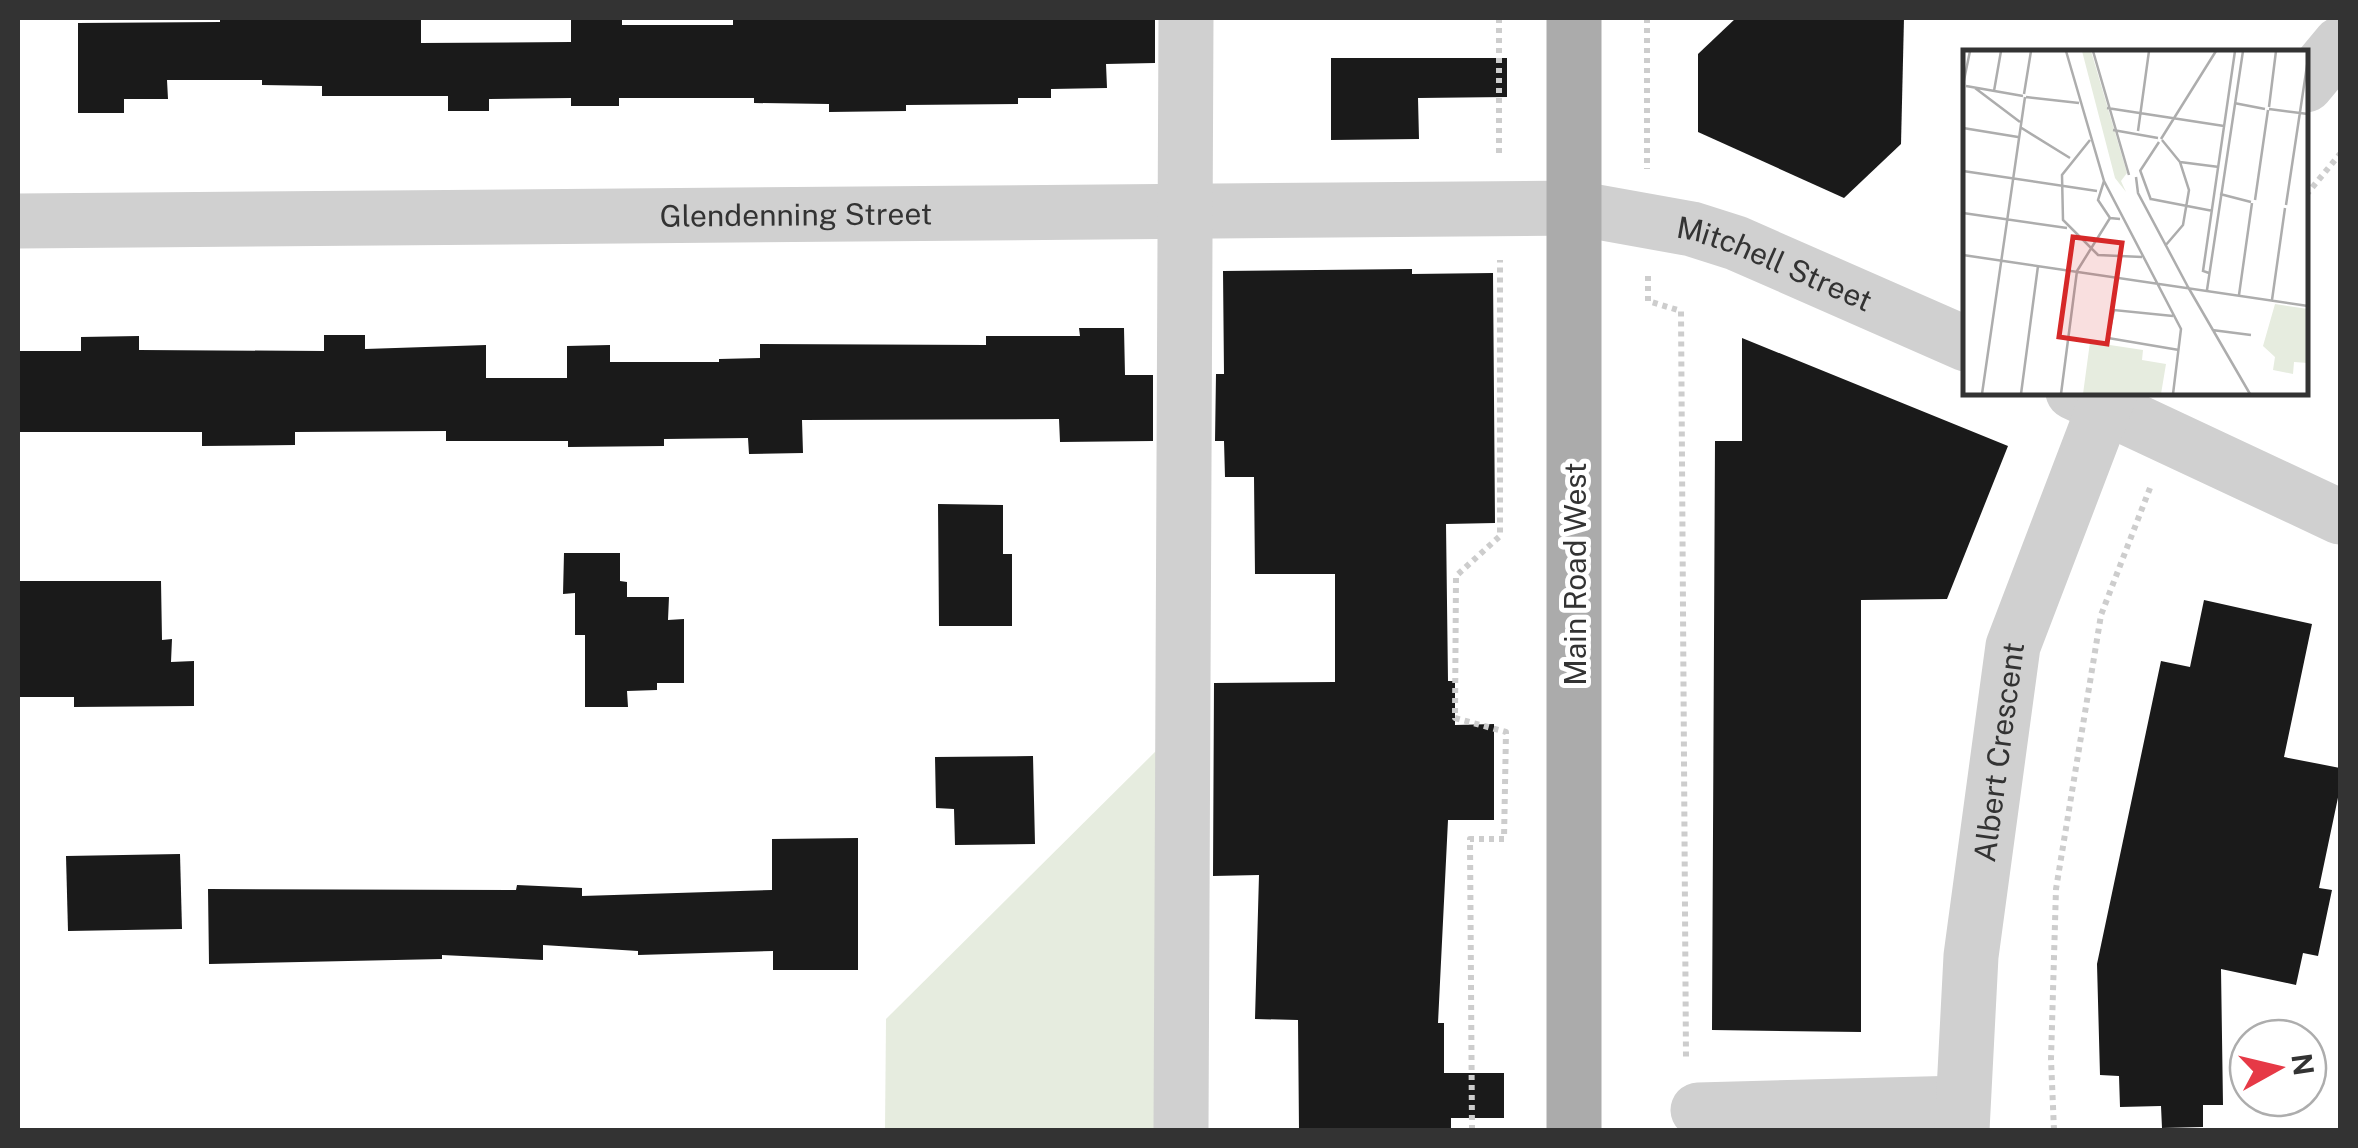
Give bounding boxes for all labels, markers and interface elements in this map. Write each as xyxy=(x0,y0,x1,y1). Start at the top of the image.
inset map xyxy=(1963,50,2308,395)
street label: Glendenning Street xyxy=(659,195,933,234)
street label: Mitchell Street xyxy=(1674,209,1878,319)
street label: Main Road West xyxy=(1557,462,1593,686)
street label: Albert Crescent xyxy=(1966,640,2031,864)
north arrow xyxy=(2228,1018,2328,1118)
text: N xyxy=(2285,1051,2321,1078)

